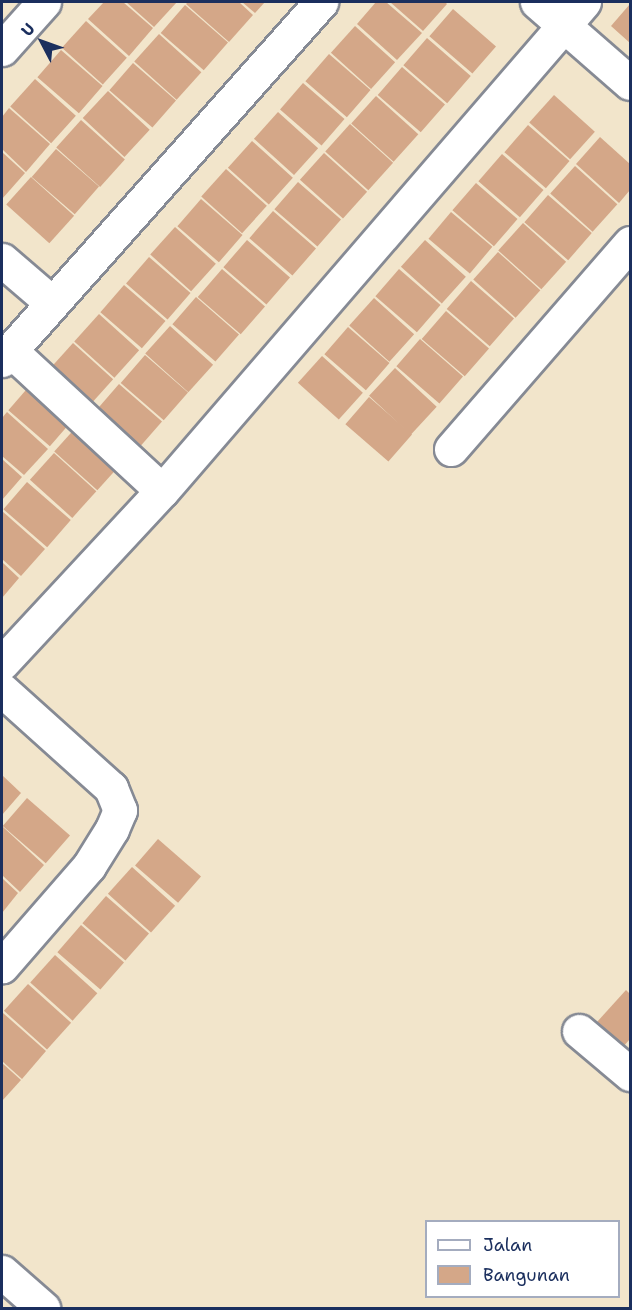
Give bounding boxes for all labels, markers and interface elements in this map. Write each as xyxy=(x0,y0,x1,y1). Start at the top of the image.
north arrow xyxy=(12,12,72,72)
text: U xyxy=(17,19,40,41)
legend xyxy=(425,1220,620,1298)
text: Jalan xyxy=(483,1233,532,1257)
text: Bangunan xyxy=(483,1263,570,1287)

